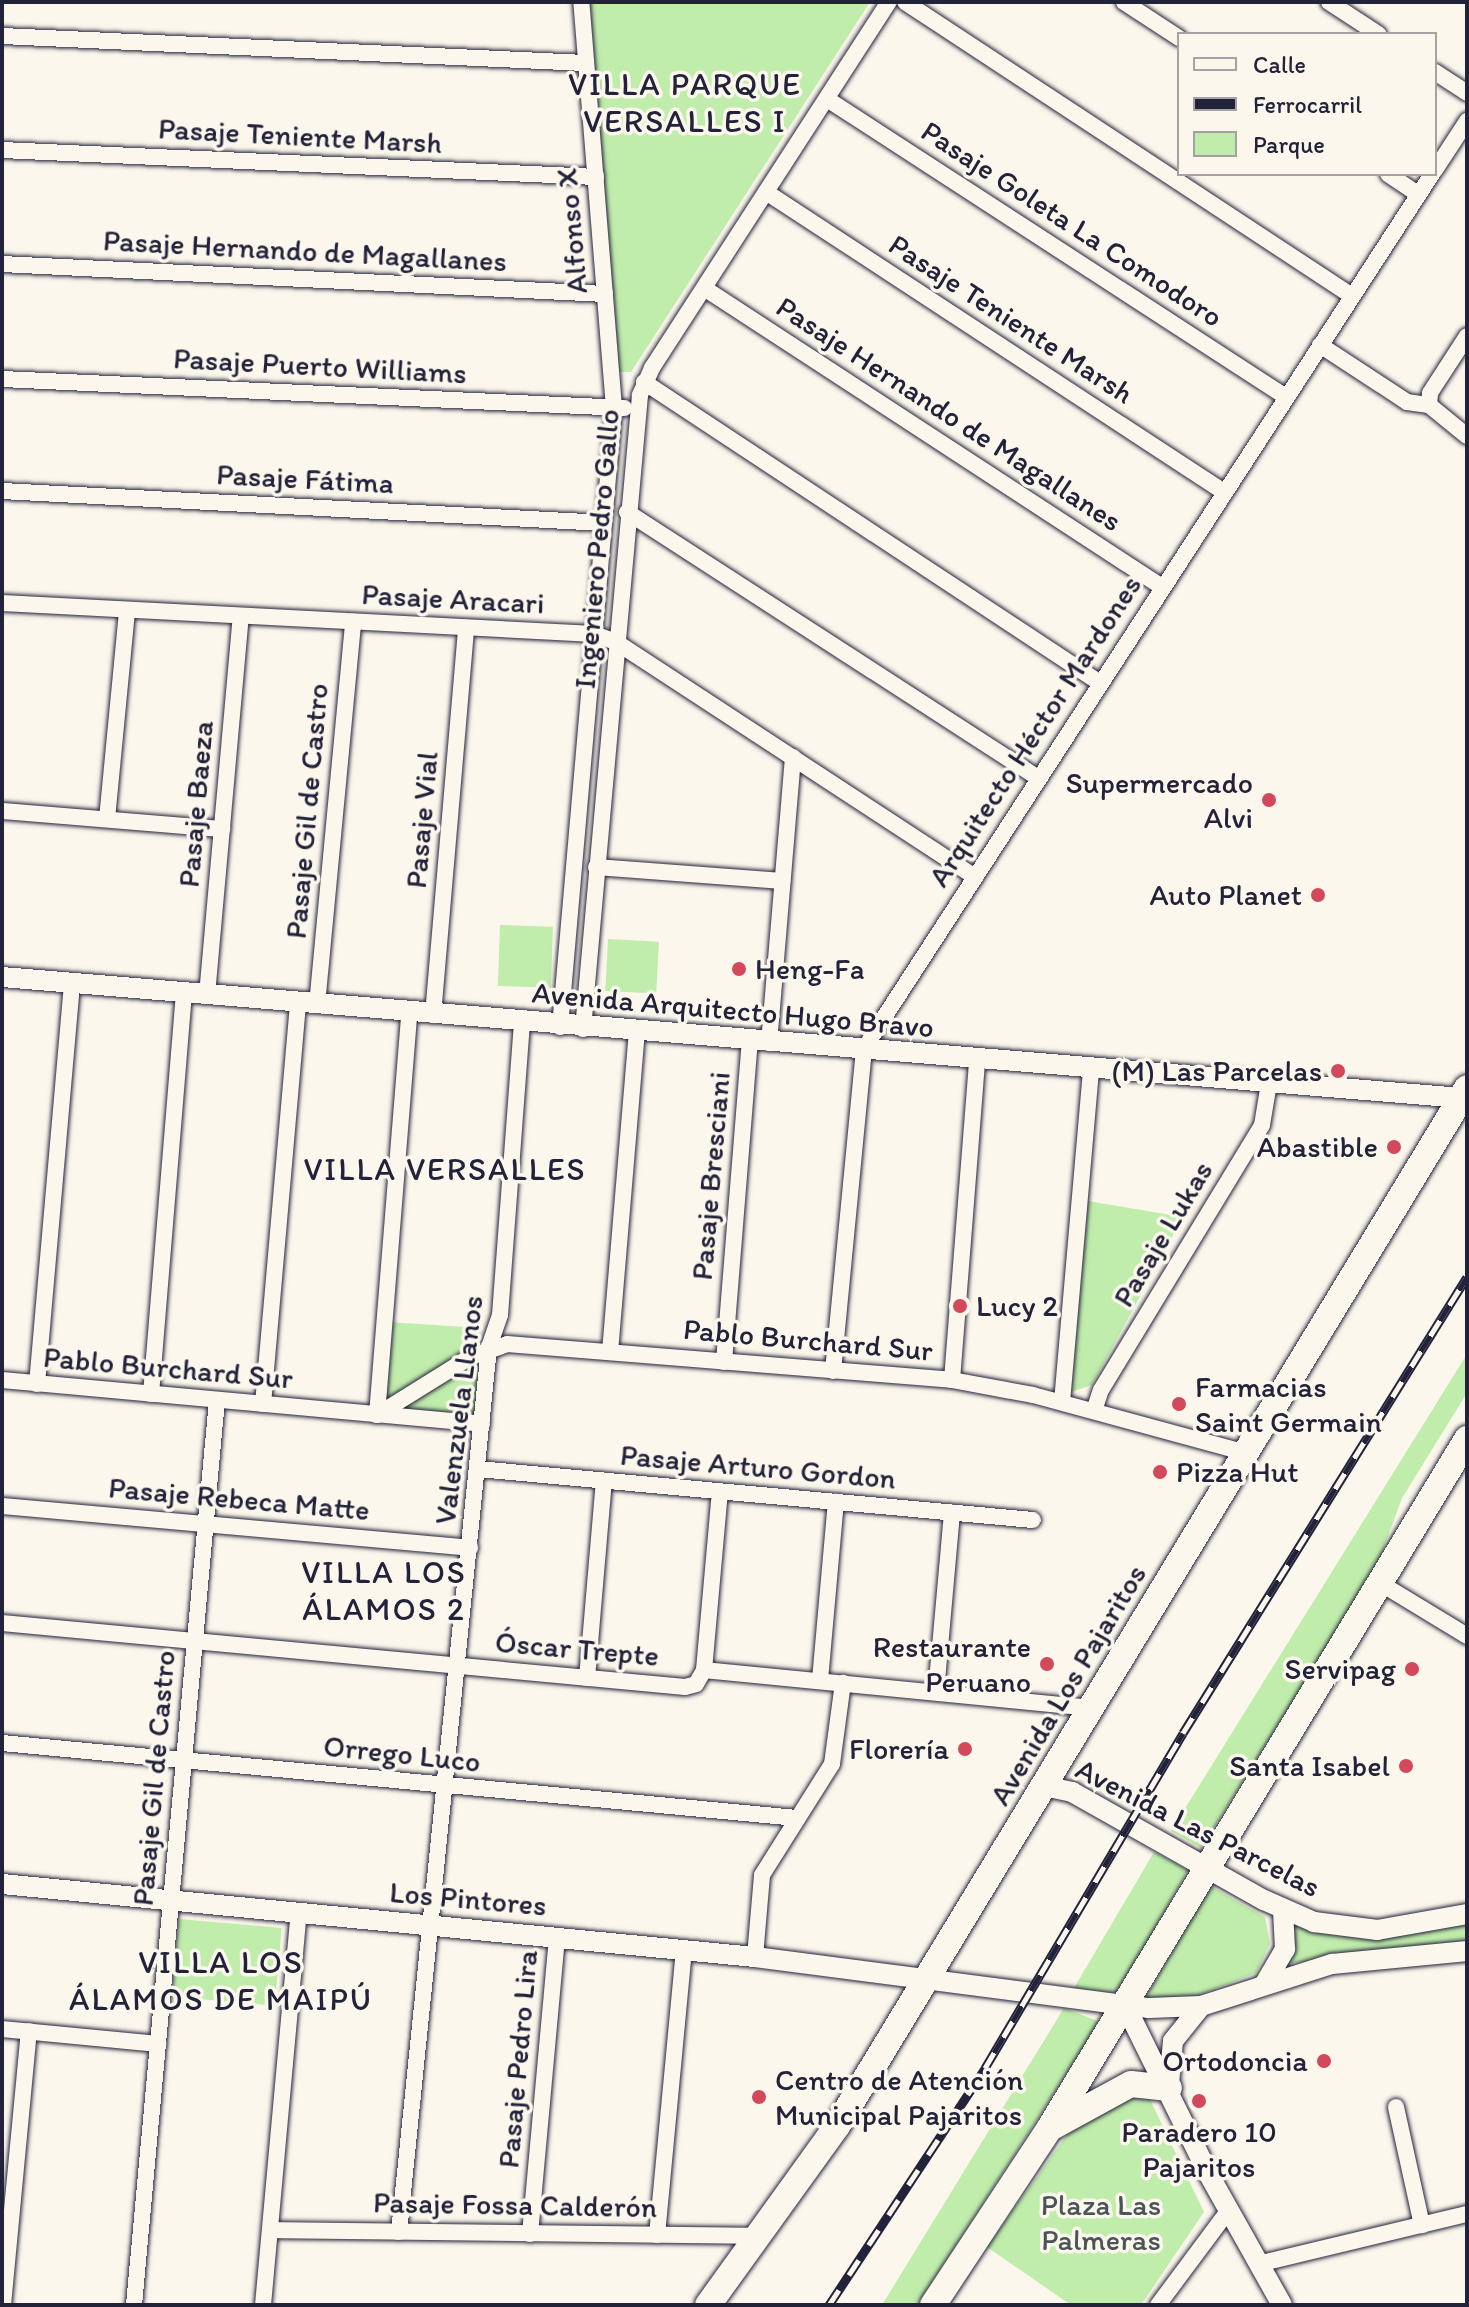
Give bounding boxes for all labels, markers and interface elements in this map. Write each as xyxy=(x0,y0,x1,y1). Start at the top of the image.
legend xyxy=(1177,32,1437,176)
text: Calle xyxy=(1253,50,1306,79)
district label: VILLA PARQUE VERSALLES I xyxy=(568,66,802,141)
text: Ferrocarril xyxy=(1253,90,1362,119)
street label: Pasaje Teniente Marsh xyxy=(157,111,443,161)
street label: Pasaje Goleta La Comodoro xyxy=(915,113,1229,335)
text: Parque xyxy=(1253,130,1325,159)
street label: Alfonso X xyxy=(549,167,595,295)
street label: Pasaje Hernando de Magallanes xyxy=(101,222,509,280)
street label: Pasaje Teniente Marsh xyxy=(882,226,1140,412)
street label: Pasaje Hernando de Magallanes xyxy=(769,288,1129,540)
street label: Pasaje Puerto Williams xyxy=(172,340,468,392)
street label: Ingeniero Pedro Gallo xyxy=(567,408,627,690)
street label: Pasaje Fátima xyxy=(216,456,394,502)
street label: Arquitecto Héctor Mardones xyxy=(920,568,1150,894)
street label: Pasaje Aracari xyxy=(361,576,545,622)
street label: Pasaje Gil de Castro xyxy=(278,682,336,940)
street label: Pasaje Baeza xyxy=(171,719,221,889)
street label: Pasaje Vial xyxy=(398,750,446,890)
place label: Supermercado Alvi xyxy=(1066,765,1253,836)
marker: Supermercado Alvi xyxy=(1260,791,1278,809)
place label: Auto Planet xyxy=(1150,877,1302,913)
marker: Auto Planet xyxy=(1309,886,1327,904)
place label: Heng-Fa xyxy=(755,951,865,987)
marker: Heng-Fa xyxy=(730,960,748,978)
street label: Avenida Arquitecto Hugo Bravo xyxy=(530,974,936,1046)
place label: (M) Las Parcelas xyxy=(1112,1053,1322,1089)
marker: (M) Las Parcelas xyxy=(1329,1062,1347,1080)
street label: Pasaje Bresciani xyxy=(684,1070,738,1282)
place label: Abastible xyxy=(1257,1129,1378,1165)
marker: Abastible xyxy=(1385,1138,1403,1156)
district label: VILLA VERSALLES xyxy=(303,1150,587,1188)
street label: Pasaje Lukas xyxy=(1105,1155,1221,1313)
place label: Lucy 2 xyxy=(976,1288,1058,1324)
street label: Valenzuela Llanos xyxy=(427,1294,491,1526)
marker: Lucy 2 xyxy=(951,1297,969,1315)
street label: Pablo Burchard Sur xyxy=(682,1311,934,1369)
street label: Pablo Burchard Sur xyxy=(42,1339,294,1397)
place label: Farmacias Saint Germain xyxy=(1195,1369,1381,1440)
marker: Farmacias Saint Germain xyxy=(1170,1395,1188,1413)
street label: Pasaje Arturo Gordon xyxy=(618,1437,898,1497)
place label: Pizza Hut xyxy=(1176,1454,1299,1490)
marker: Pizza Hut xyxy=(1151,1463,1169,1481)
street label: Pasaje Rebeca Matte xyxy=(107,1470,371,1528)
district label: VILLA LOS ÁLAMOS 2 xyxy=(301,1554,467,1629)
street label: Avenida Los Pajaritos xyxy=(982,1559,1154,1811)
street label: Óscar Trepte xyxy=(494,1624,660,1674)
place label: Restaurante Peruano xyxy=(873,1629,1031,1700)
street label: Pasaje Gil de Castro xyxy=(125,1649,183,1907)
place label: Servipag xyxy=(1285,1651,1396,1687)
marker: Restaurante Peruano xyxy=(1038,1655,1056,1673)
marker: Servipag xyxy=(1403,1660,1421,1678)
street label: Orrego Luco xyxy=(322,1728,482,1780)
place label: Florería xyxy=(849,1731,949,1767)
marker: Florería xyxy=(956,1740,974,1758)
place label: Santa Isabel xyxy=(1229,1748,1390,1784)
street label: Avenida Las Parcelas xyxy=(1070,1751,1326,1905)
marker: Santa Isabel xyxy=(1397,1757,1415,1775)
street label: Los Pintores xyxy=(387,1874,549,1924)
district label: VILLA LOS ÁLAMOS DE MAIPÚ xyxy=(71,1944,371,2019)
street label: Pasaje Pedro Lira xyxy=(491,1949,545,2169)
place label: Ortodoncia xyxy=(1162,2043,1308,2079)
marker: Ortodoncia xyxy=(1315,2052,1333,2070)
place label: Centro de Atención Municipal Pajaritos xyxy=(775,2062,1023,2132)
marker: Centro de Atención Municipal Pajaritos xyxy=(750,2088,768,2106)
marker: Paradero 10 Pajaritos xyxy=(1190,2092,1208,2110)
place label: Paradero 10 Pajaritos xyxy=(1121,2114,1277,2184)
street label: Pasaje Fossa Calderón xyxy=(372,2185,658,2225)
park label: Plaza Las Palmeras xyxy=(1041,2187,1161,2258)

